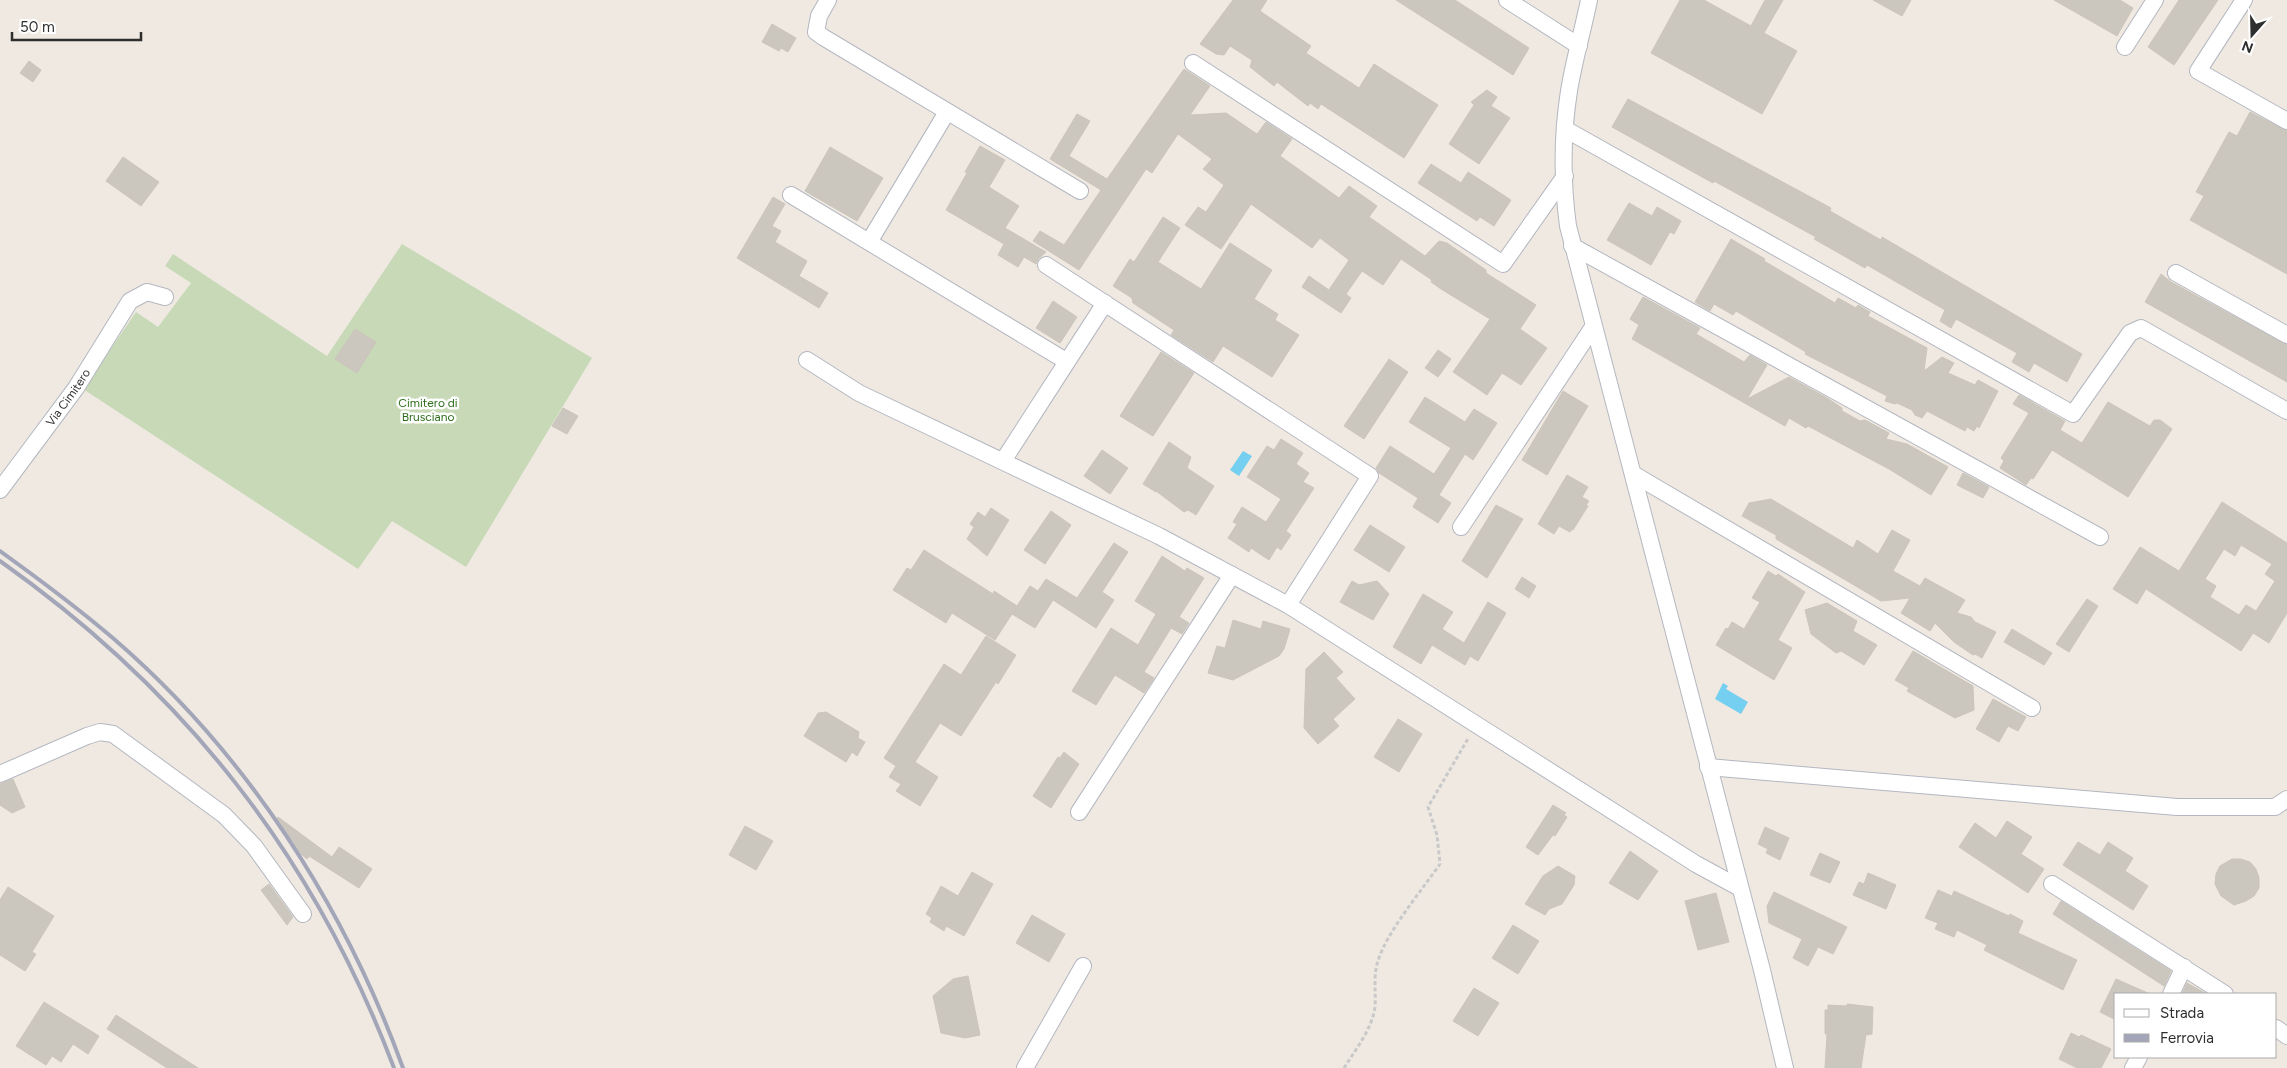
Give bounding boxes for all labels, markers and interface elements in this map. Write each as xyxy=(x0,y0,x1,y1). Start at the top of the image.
scale bar xyxy=(12,10,141,42)
north arrow xyxy=(2227,10,2277,60)
text: 50 m xyxy=(20,18,55,36)
text: N xyxy=(2240,37,2256,57)
street label: Via Cimitero xyxy=(43,366,93,429)
park label: Cimitero di Brusciano xyxy=(398,396,458,424)
legend xyxy=(2114,993,2277,1058)
text: Strada xyxy=(2160,1004,2204,1022)
text: Ferrovia xyxy=(2160,1029,2214,1047)

